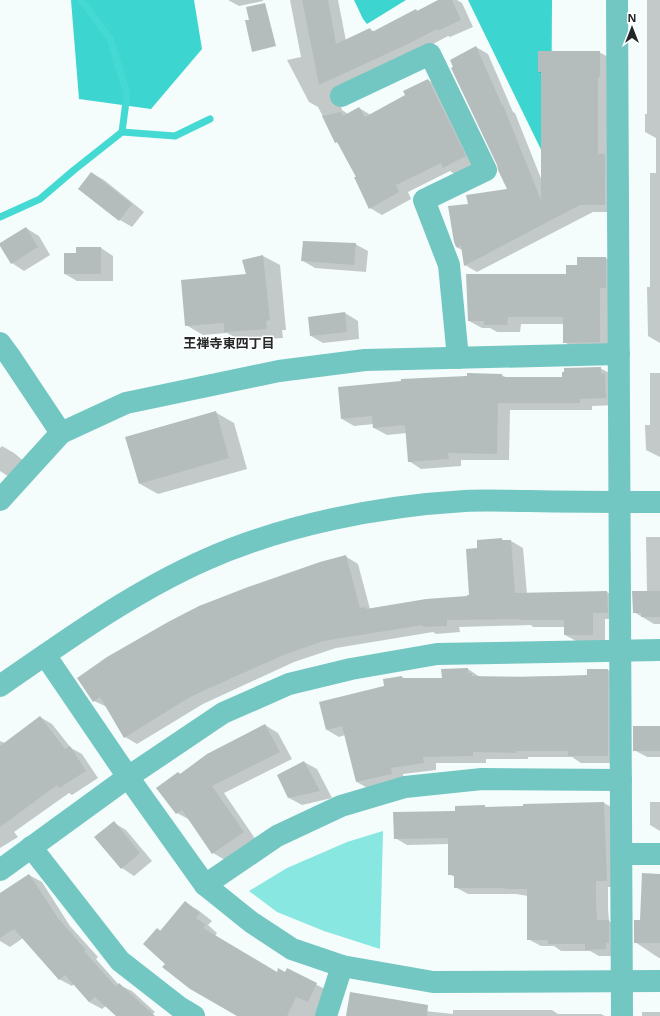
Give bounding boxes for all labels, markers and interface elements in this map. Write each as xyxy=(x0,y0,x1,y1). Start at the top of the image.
north arrow xyxy=(612,8,652,48)
text: N xyxy=(628,10,636,25)
district label: 王禅寺東四丁目 xyxy=(183,334,275,352)

